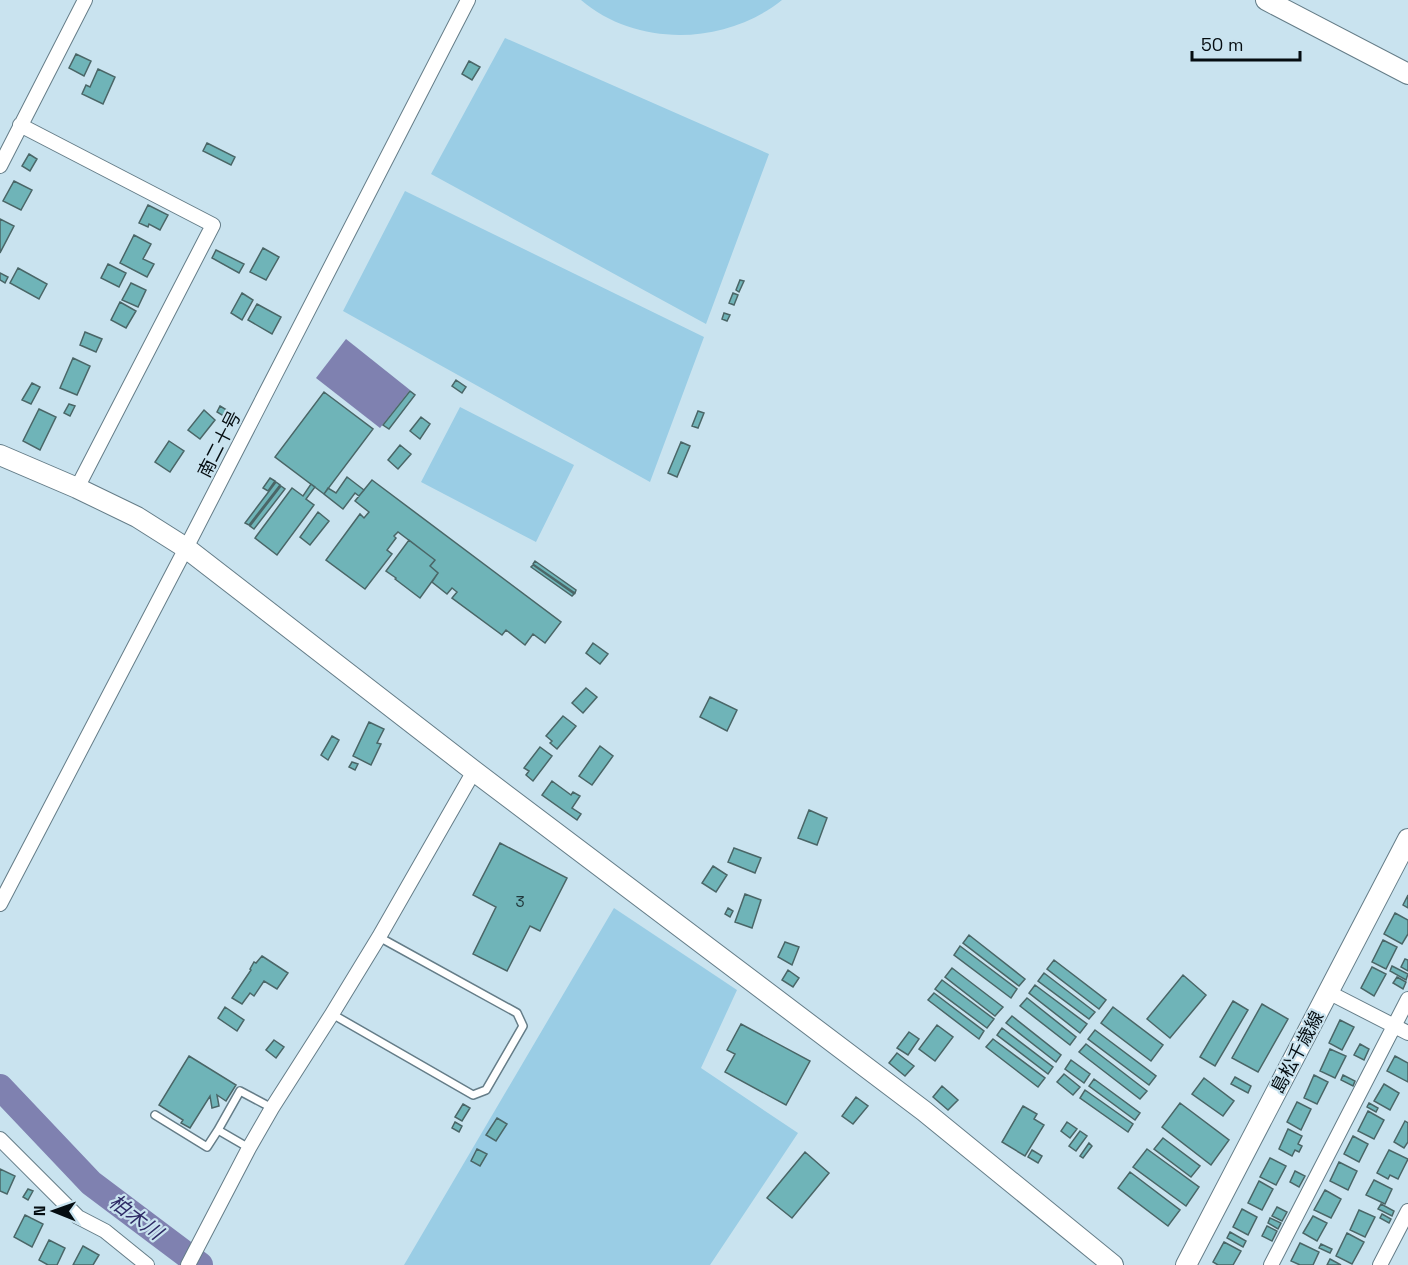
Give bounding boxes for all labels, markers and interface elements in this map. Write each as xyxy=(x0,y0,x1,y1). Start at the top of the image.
scale bar xyxy=(1192,24,1300,62)
text: 50 m xyxy=(1201,33,1243,56)
street label: 南二十号 xyxy=(192,407,246,481)
house number: 3 xyxy=(515,892,525,911)
street label: 島松千歳線 xyxy=(1266,1007,1328,1097)
north arrow xyxy=(24,1181,84,1241)
water label: 柏木川 xyxy=(104,1189,169,1247)
text: N xyxy=(29,1205,50,1216)

